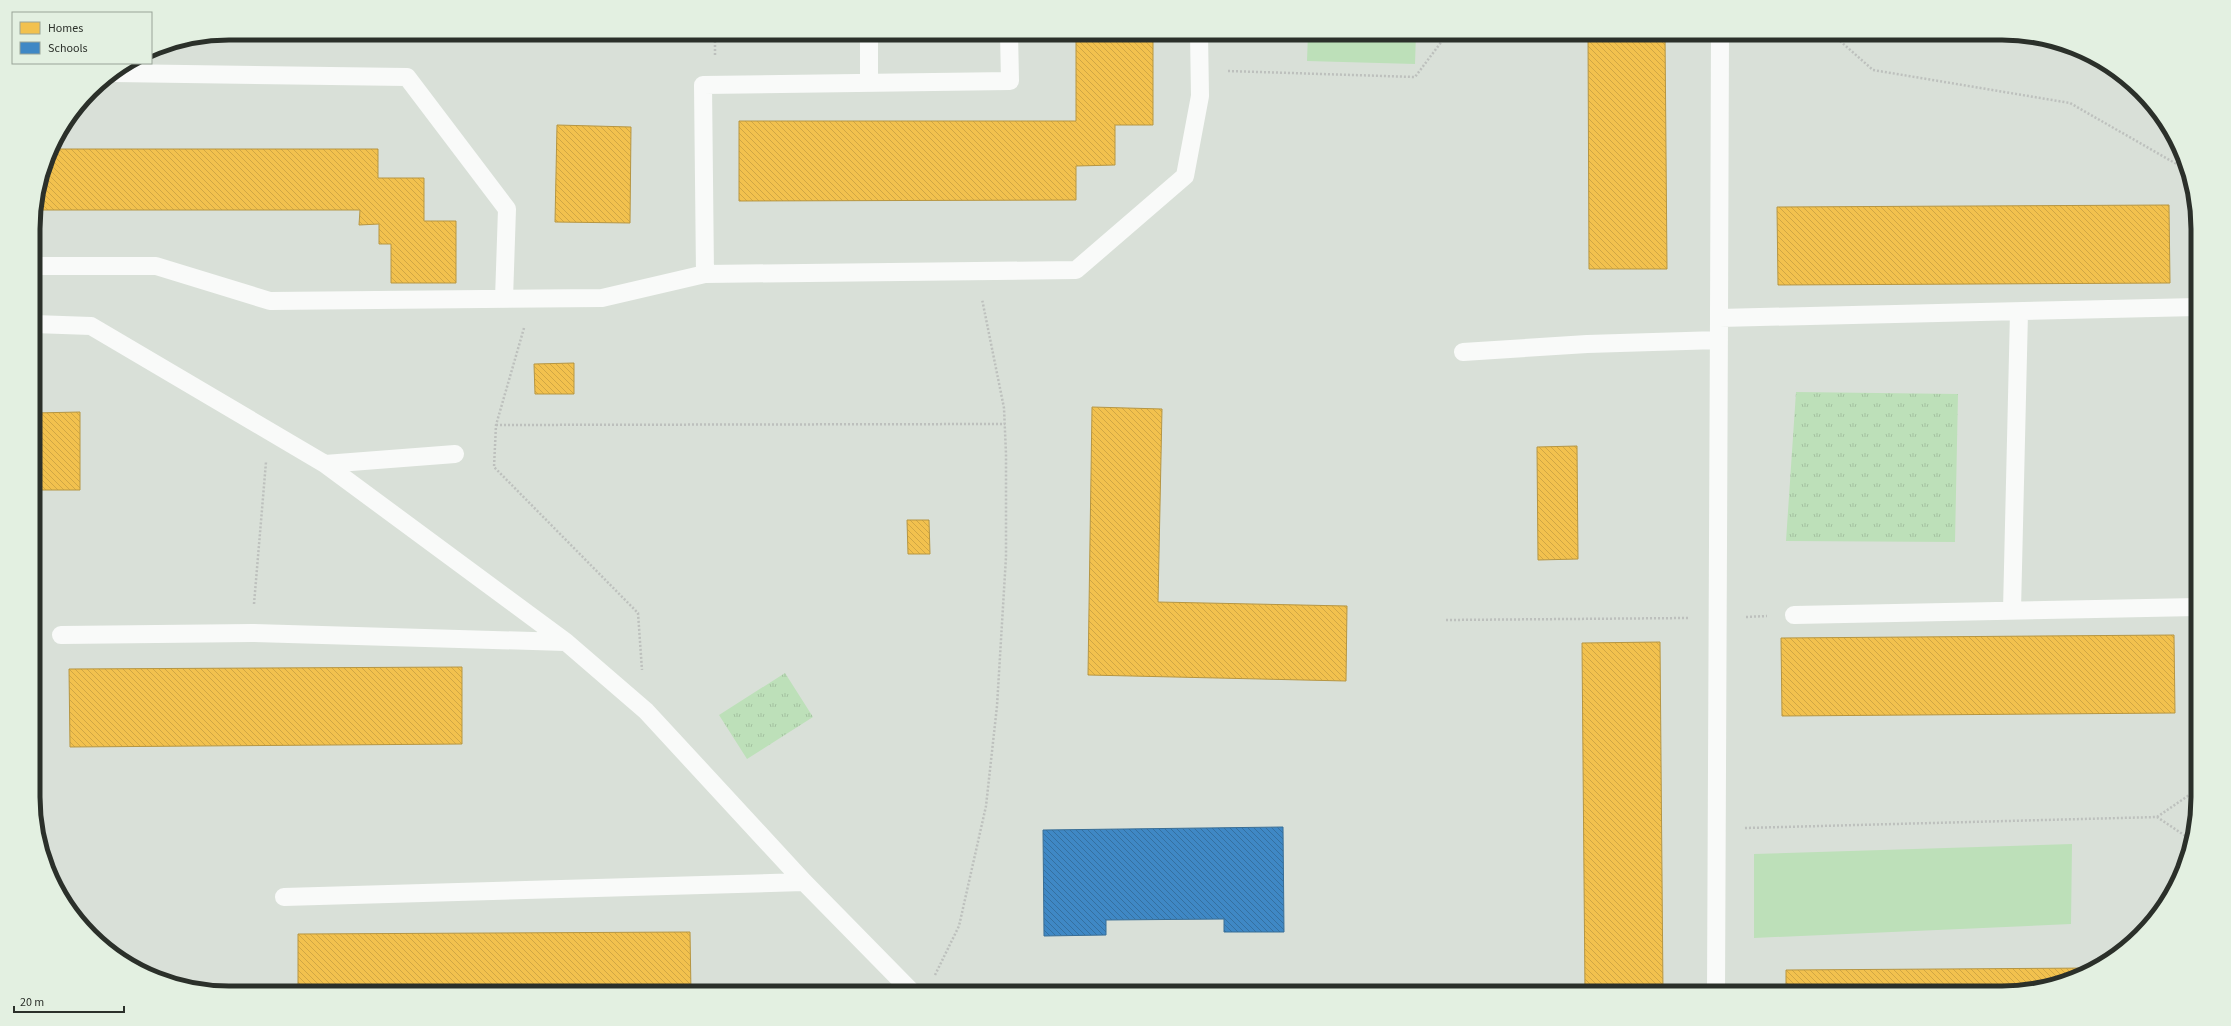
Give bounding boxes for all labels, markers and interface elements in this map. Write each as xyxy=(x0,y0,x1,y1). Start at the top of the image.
legend xyxy=(12,12,152,64)
text: Homes xyxy=(48,20,83,37)
text: Schools xyxy=(48,40,88,57)
scale bar xyxy=(14,988,124,1014)
text: 20 m xyxy=(20,994,44,1011)

